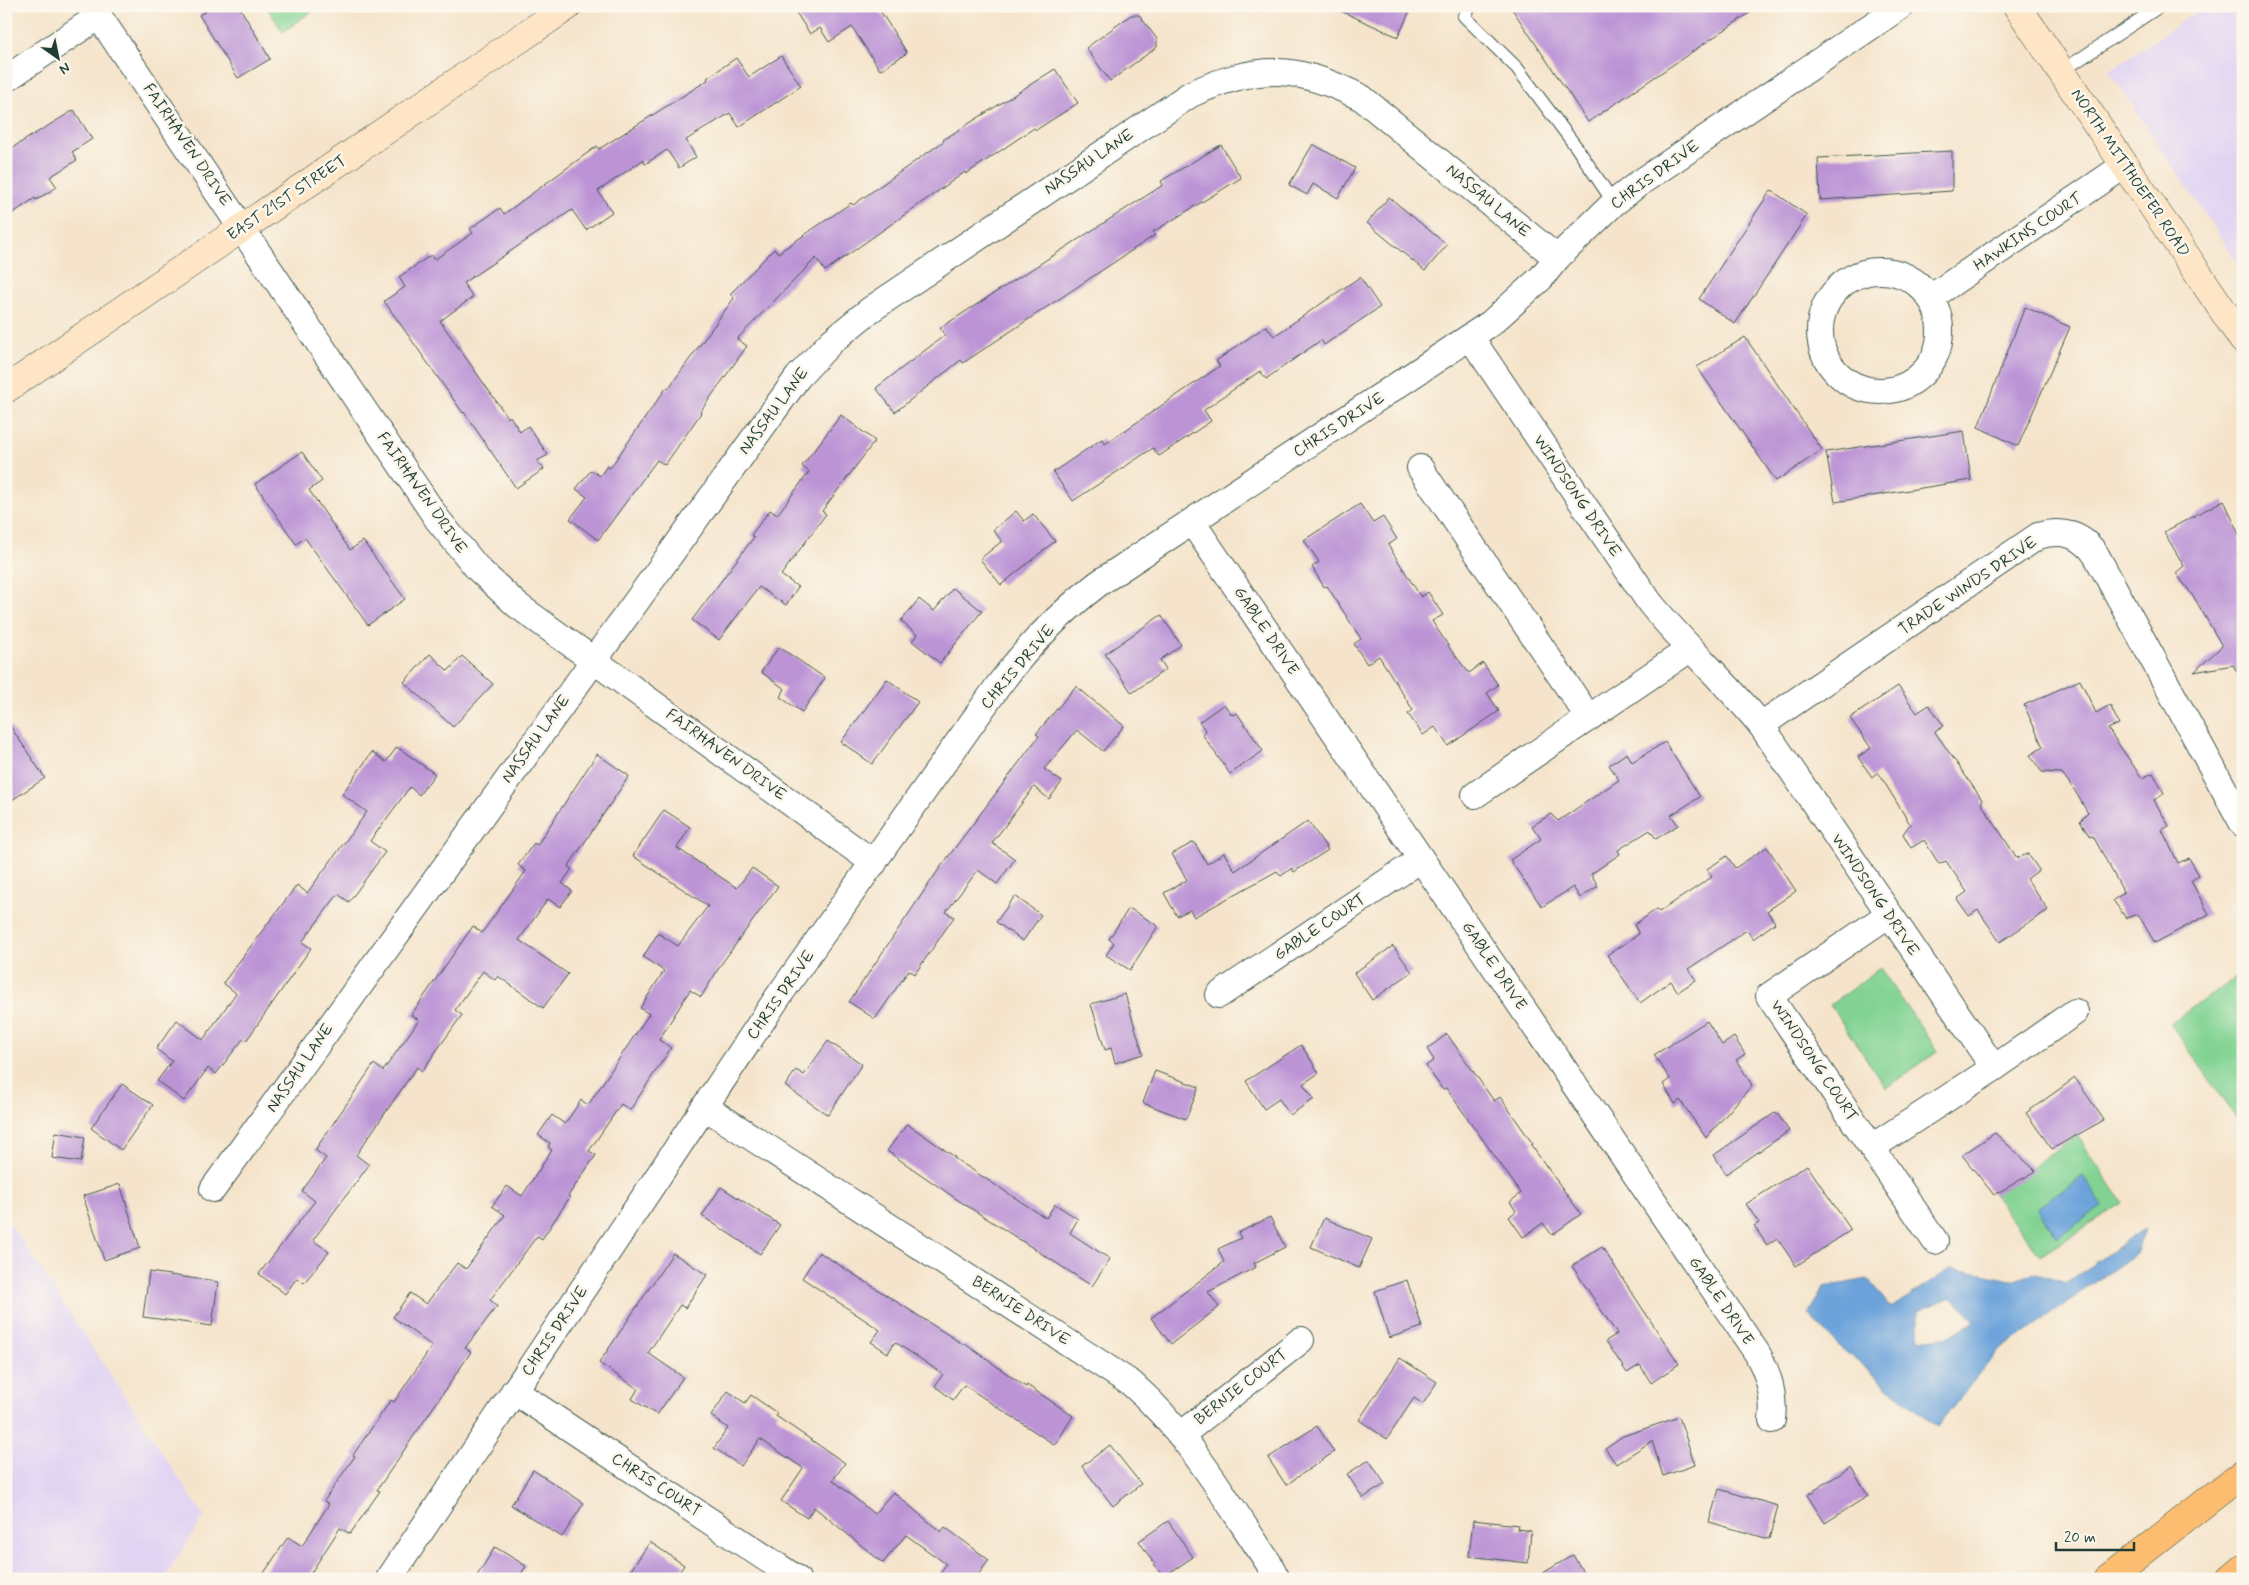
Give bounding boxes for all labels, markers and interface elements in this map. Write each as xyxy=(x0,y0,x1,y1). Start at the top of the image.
north arrow xyxy=(32,32,82,82)
text: N xyxy=(56,58,73,78)
street label: FAIRHAVEN DRIVE xyxy=(138,79,236,211)
street label: NORTH MITTHOEFER ROAD xyxy=(2066,85,2194,261)
street label: NASSAU LANE xyxy=(1040,124,1138,200)
street label: CHRIS DRIVE xyxy=(1606,136,1704,214)
street label: EAST 21ST STREET xyxy=(223,150,351,246)
street label: NASSAU LANE xyxy=(1441,160,1535,242)
street label: HAWKINS COURT xyxy=(1970,187,2087,276)
street label: NASSAU LANE xyxy=(734,363,814,459)
street label: CHRIS DRIVE xyxy=(1289,388,1389,462)
street label: FAIRHAVEN DRIVE xyxy=(372,428,472,558)
street label: WINDSONG DRIVE xyxy=(1528,431,1626,561)
street label: TRADE WINDS DRIVE xyxy=(1895,532,2041,640)
street label: GABLE DRIVE xyxy=(1229,583,1303,679)
street label: CHRIS DRIVE xyxy=(976,620,1060,714)
street label: NASSAU LANE xyxy=(497,691,575,787)
street label: FAIRHAVEN DRIVE xyxy=(662,704,790,806)
street label: WINDSONG DRIVE xyxy=(1826,830,1924,960)
street label: GABLE COURT xyxy=(1270,889,1370,965)
street label: GABLE DRIVE xyxy=(1457,918,1531,1014)
street label: CHRIS DRIVE xyxy=(742,946,820,1044)
street label: WINDSONG COURT xyxy=(1765,996,1863,1126)
street label: NASSAU LANE xyxy=(262,1019,338,1117)
street label: GABLE DRIVE xyxy=(1684,1253,1758,1349)
street label: BERNIE DRIVE xyxy=(968,1271,1074,1351)
street label: CHRIS DRIVE xyxy=(517,1282,593,1380)
street label: BERNIE COURT xyxy=(1190,1344,1292,1430)
street label: CHRIS COURT xyxy=(607,1448,705,1522)
scale bar xyxy=(2056,1520,2134,1552)
text: 20 m xyxy=(2064,1528,2096,1548)

